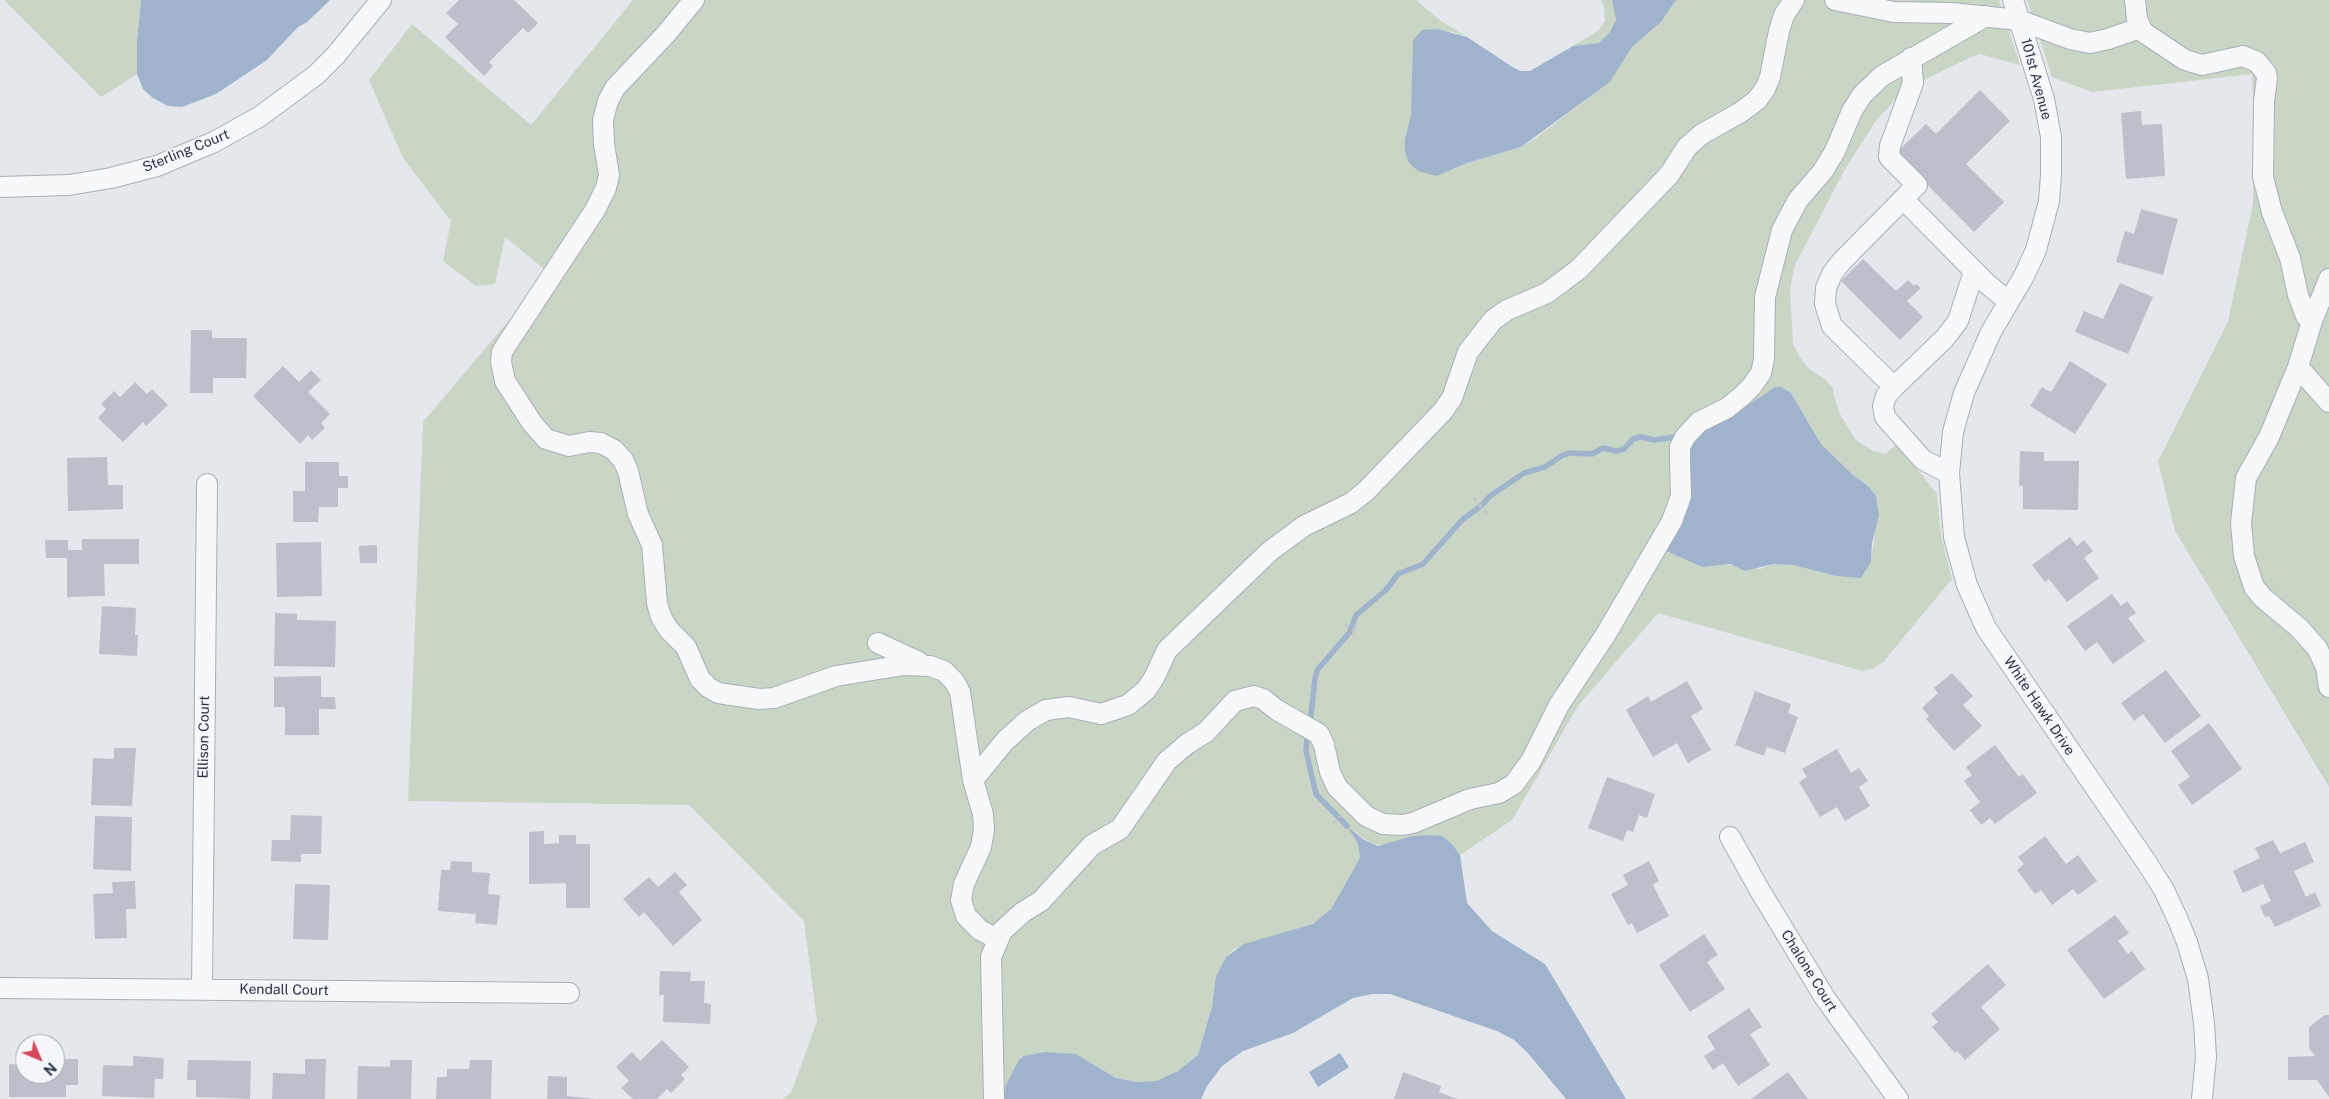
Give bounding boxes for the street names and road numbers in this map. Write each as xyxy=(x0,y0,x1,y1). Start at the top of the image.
street label: 101st Avenue xyxy=(2017,36,2055,122)
street label: Sterling Court xyxy=(140,126,232,176)
street label: White Hawk Drive xyxy=(2000,653,2078,759)
street label: Ellison Court xyxy=(195,695,213,779)
street label: Chalone Court xyxy=(1777,927,1841,1015)
street label: Kendall Court xyxy=(239,981,329,999)

